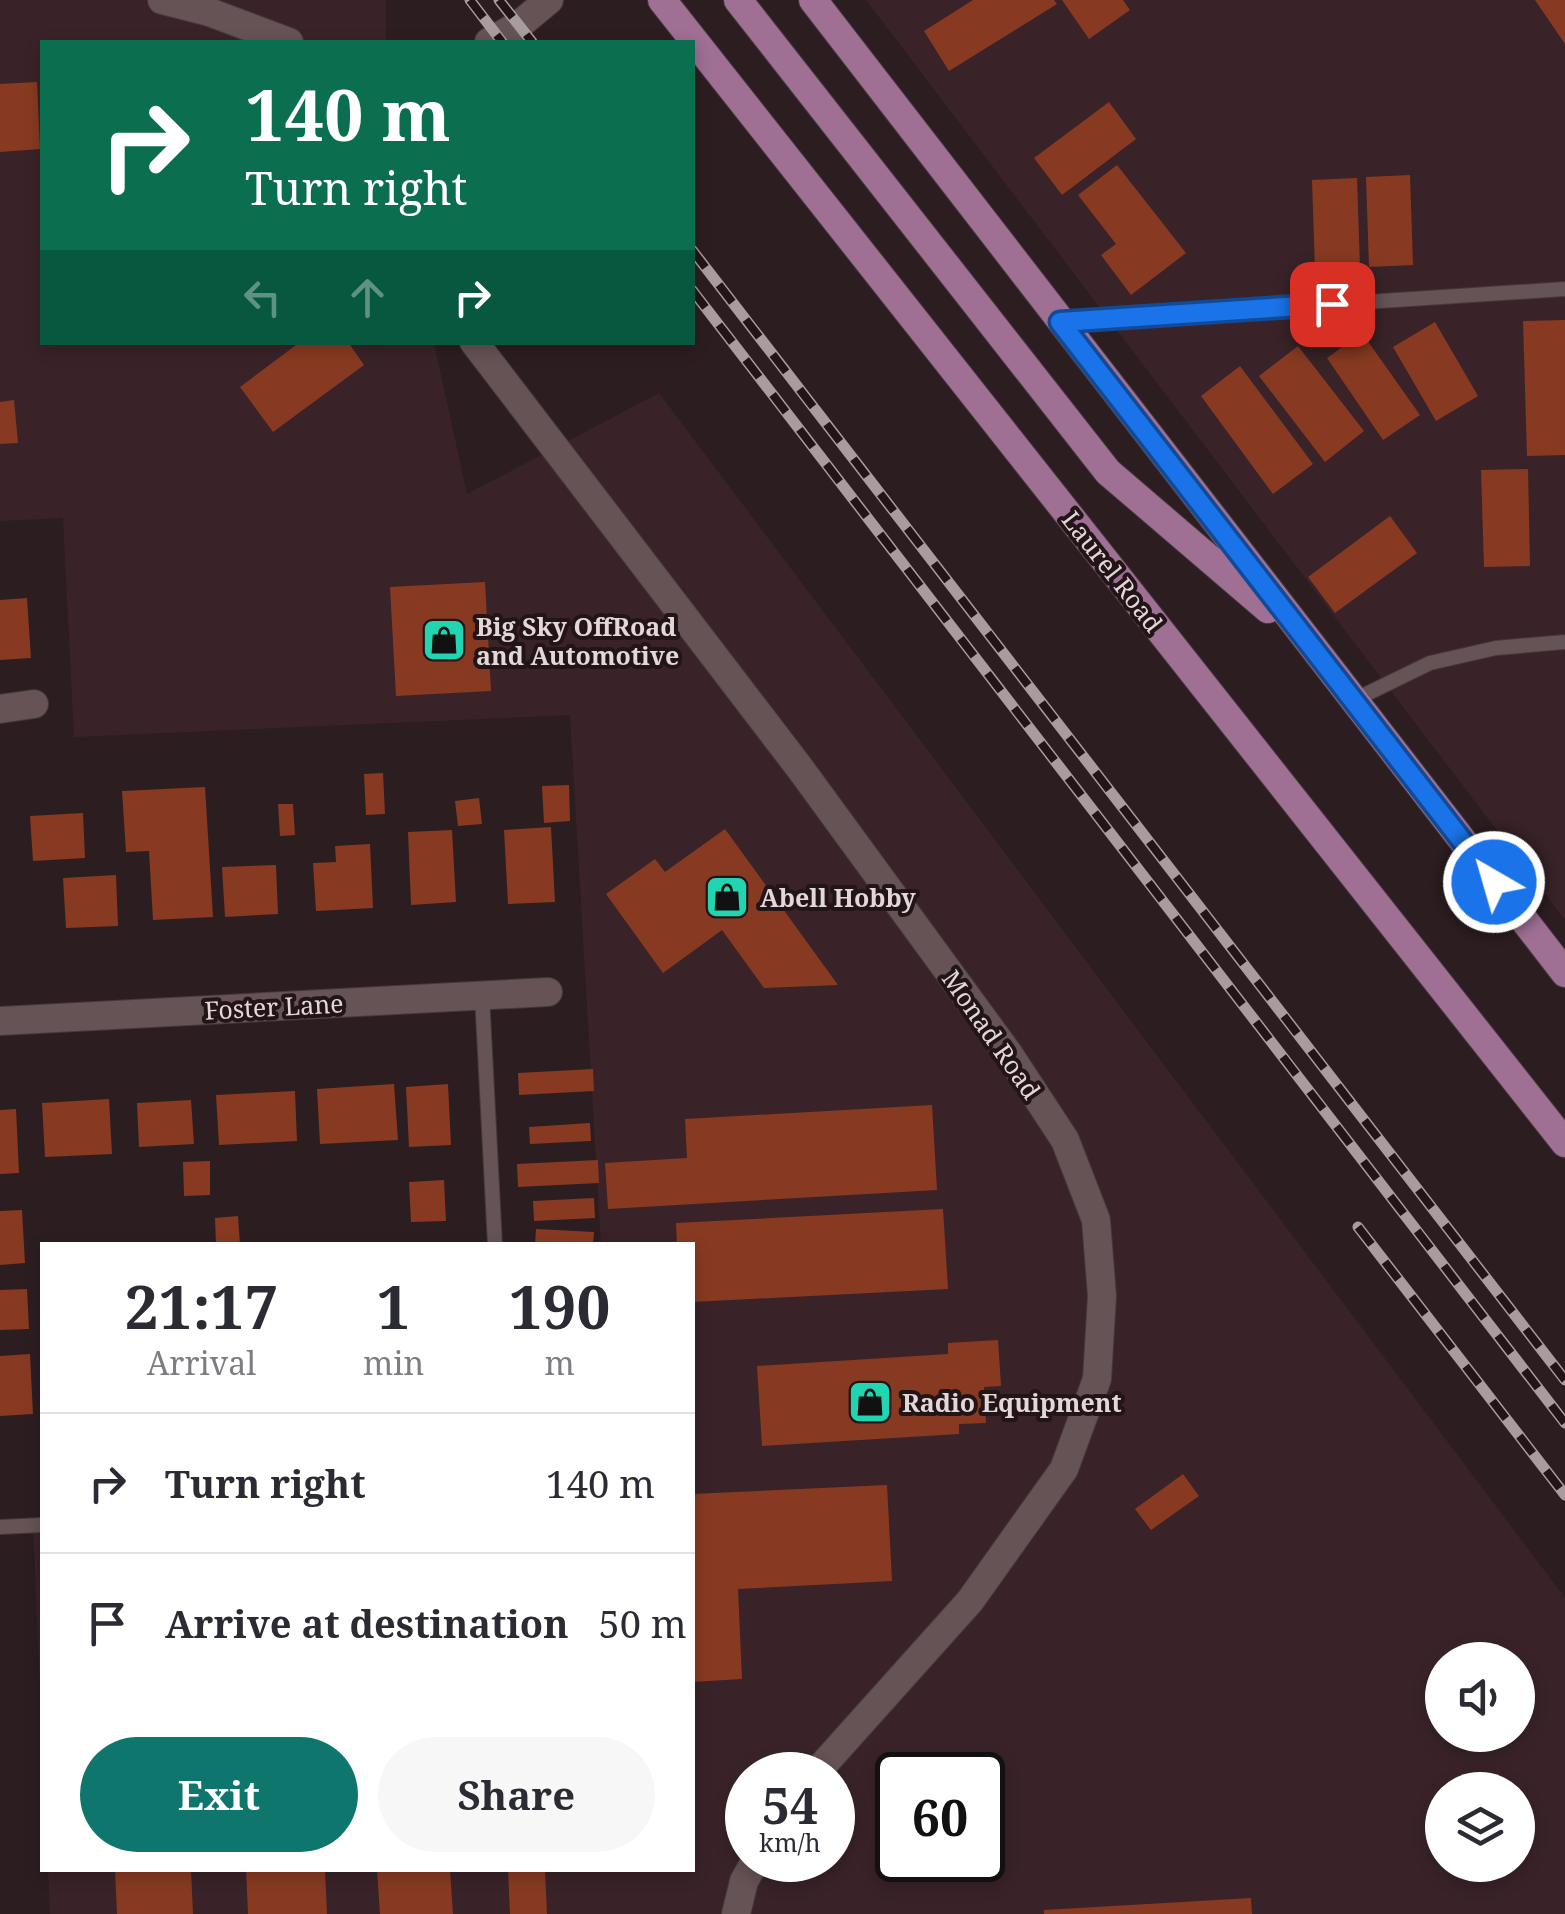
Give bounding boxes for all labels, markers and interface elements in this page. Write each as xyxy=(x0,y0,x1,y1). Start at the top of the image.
text: 140 m xyxy=(245,66,451,162)
icon: right xyxy=(80,80,210,210)
text: Turn right xyxy=(245,157,467,218)
pin xyxy=(1290,262,1375,347)
icon: left xyxy=(235,270,290,325)
icon: ahead xyxy=(340,270,395,325)
icon: right xyxy=(445,270,500,325)
icon: arrive xyxy=(1305,277,1360,332)
street label: Laurel Road xyxy=(1055,503,1171,639)
place label: Big Sky OffRoad and Automotive xyxy=(476,609,679,672)
shop icon: Big Sky OffRoad and Automotive xyxy=(421,617,467,663)
position arrow xyxy=(1442,830,1546,934)
shop icon: Abell Hobby xyxy=(704,874,750,920)
place label: Abell Hobby xyxy=(760,880,916,914)
street label: Monad Road xyxy=(935,963,1049,1105)
street label: Foster Lane xyxy=(204,985,344,1027)
text: 21:17 xyxy=(125,1265,278,1347)
text: 1 xyxy=(377,1265,411,1347)
text: 190 xyxy=(509,1265,610,1347)
text: Arrival xyxy=(147,1341,256,1384)
text: min xyxy=(363,1341,424,1384)
text: m xyxy=(544,1341,575,1384)
shop icon: Radio Equipment xyxy=(847,1379,893,1425)
place label: Radio Equipment xyxy=(902,1385,1122,1419)
icon: right xyxy=(80,1456,135,1511)
text: Turn right xyxy=(165,1457,366,1509)
text: 140 m xyxy=(545,1457,655,1509)
icon: arrive xyxy=(80,1596,135,1651)
text: Arrive at destination xyxy=(165,1597,569,1649)
text: 50 m xyxy=(599,1597,687,1649)
map controls xyxy=(1425,1642,1535,1882)
button: sound xyxy=(1425,1642,1535,1752)
button: Exit xyxy=(80,1737,358,1852)
button: Share xyxy=(378,1737,655,1852)
speed limit sign: 60 xyxy=(875,1752,1005,1882)
text: 54 xyxy=(762,1771,818,1839)
button: layers xyxy=(1425,1772,1535,1882)
text: km/h xyxy=(759,1825,821,1859)

